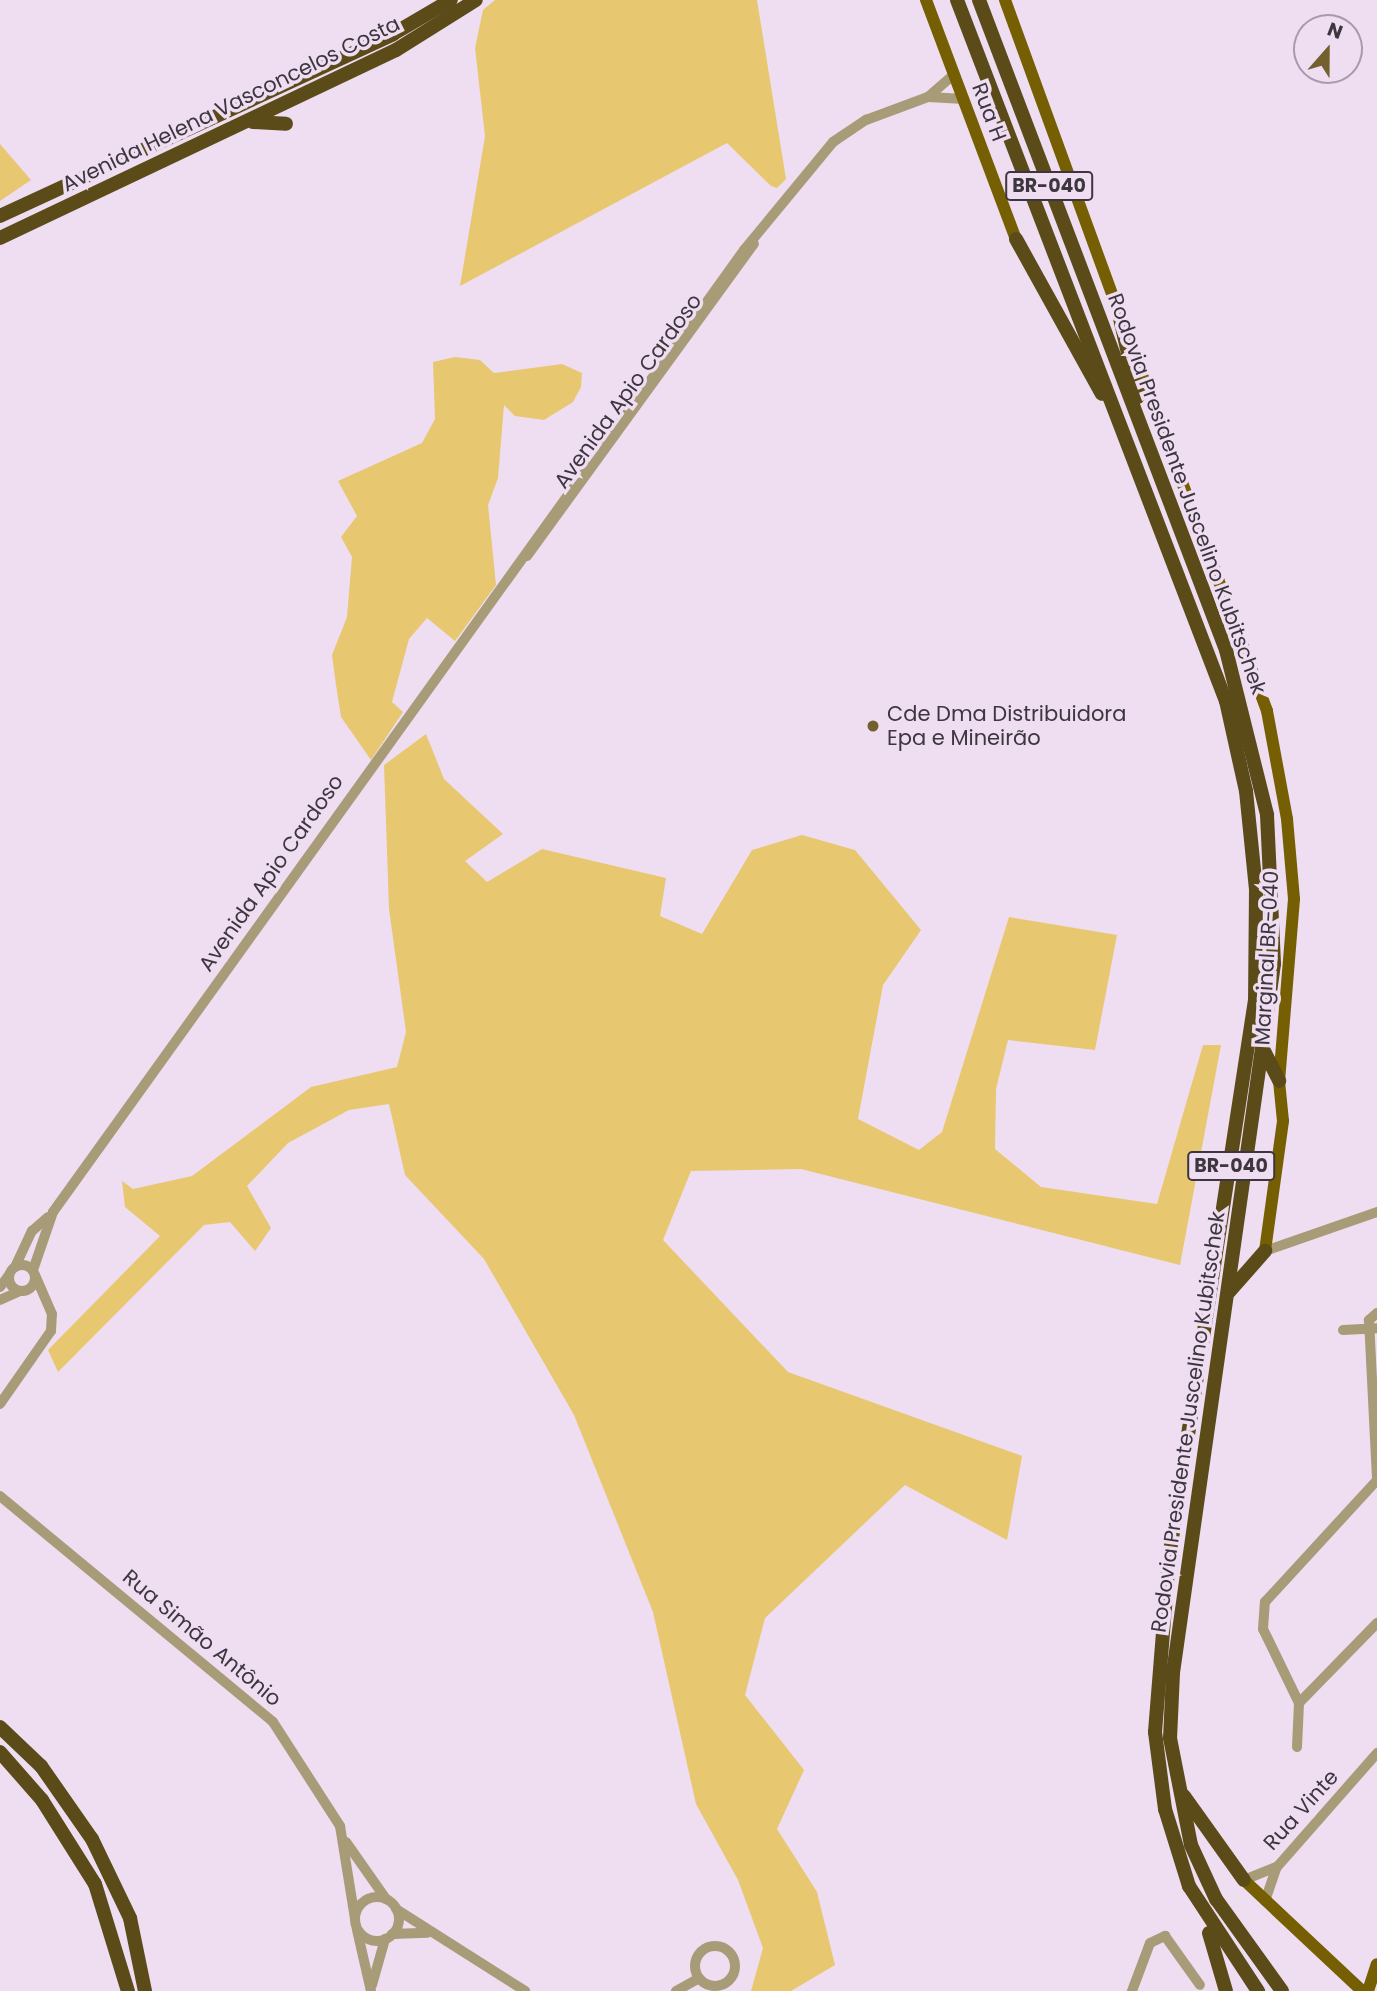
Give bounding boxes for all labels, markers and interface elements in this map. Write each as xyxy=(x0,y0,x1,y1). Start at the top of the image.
street label: Avenida Helena Vasconcelos Costa xyxy=(58,11,404,197)
north arrow xyxy=(1293,14,1363,84)
text: N xyxy=(1323,16,1346,46)
street label: Rua H xyxy=(966,79,1012,145)
road number: BR-040 xyxy=(1004,170,1094,202)
street label: Avenida Apio Cardoso xyxy=(549,289,707,493)
street label: Rodovia Presidente Juscelino Kubitschek xyxy=(1103,290,1271,698)
place label: Cde Dma Distribuidora Epa e Mineirão xyxy=(887,701,1126,751)
marker: Cde Dma Distribuidora Epa e Mineirão xyxy=(865,718,881,734)
street label: Avenida Apio Cardoso xyxy=(193,770,349,976)
street label: Marginal BR-040 xyxy=(1250,870,1284,1046)
road number: BR-040 xyxy=(1186,1150,1276,1182)
street label: Rodovia Presidente Juscelino Kubitschek xyxy=(1146,1210,1230,1634)
street label: Rua Simão Antônio xyxy=(118,1564,286,1712)
street label: Rua Vinte xyxy=(1258,1765,1344,1855)

